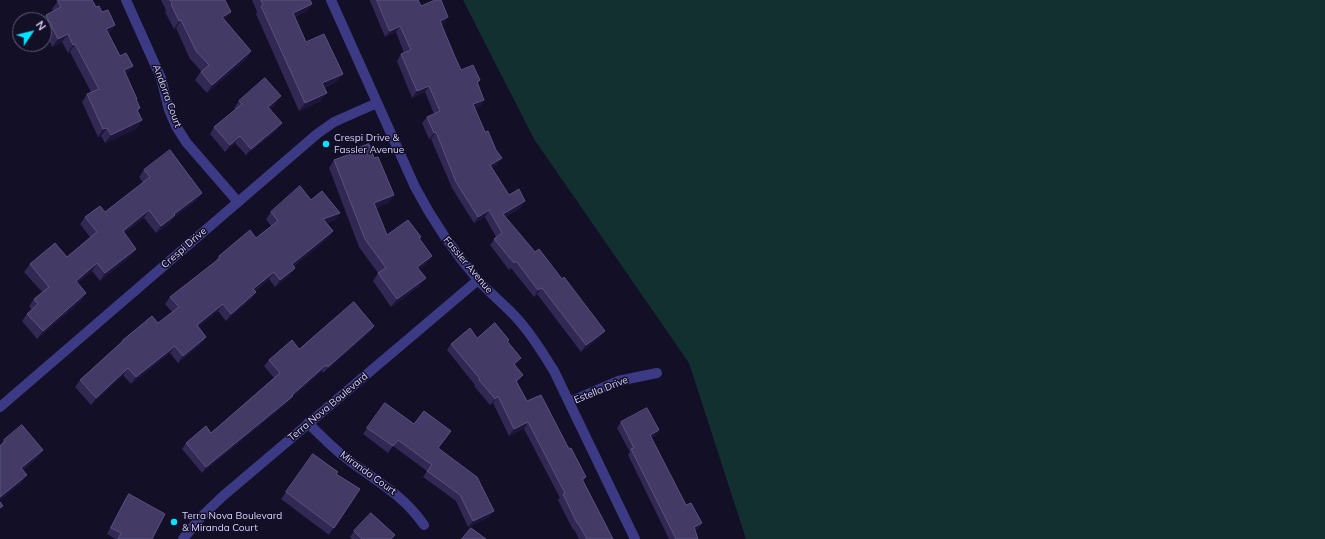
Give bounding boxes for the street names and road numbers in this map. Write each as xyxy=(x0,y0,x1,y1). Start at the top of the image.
street label: Andorra Court xyxy=(150,63,184,129)
street label: Crespi Drive xyxy=(159,225,209,271)
street label: Fassler Avenue xyxy=(441,234,495,296)
street label: Terra Nova Boulevard xyxy=(286,370,370,444)
street label: Estella Drive xyxy=(572,374,630,406)
street label: Miranda Court xyxy=(338,449,398,497)

